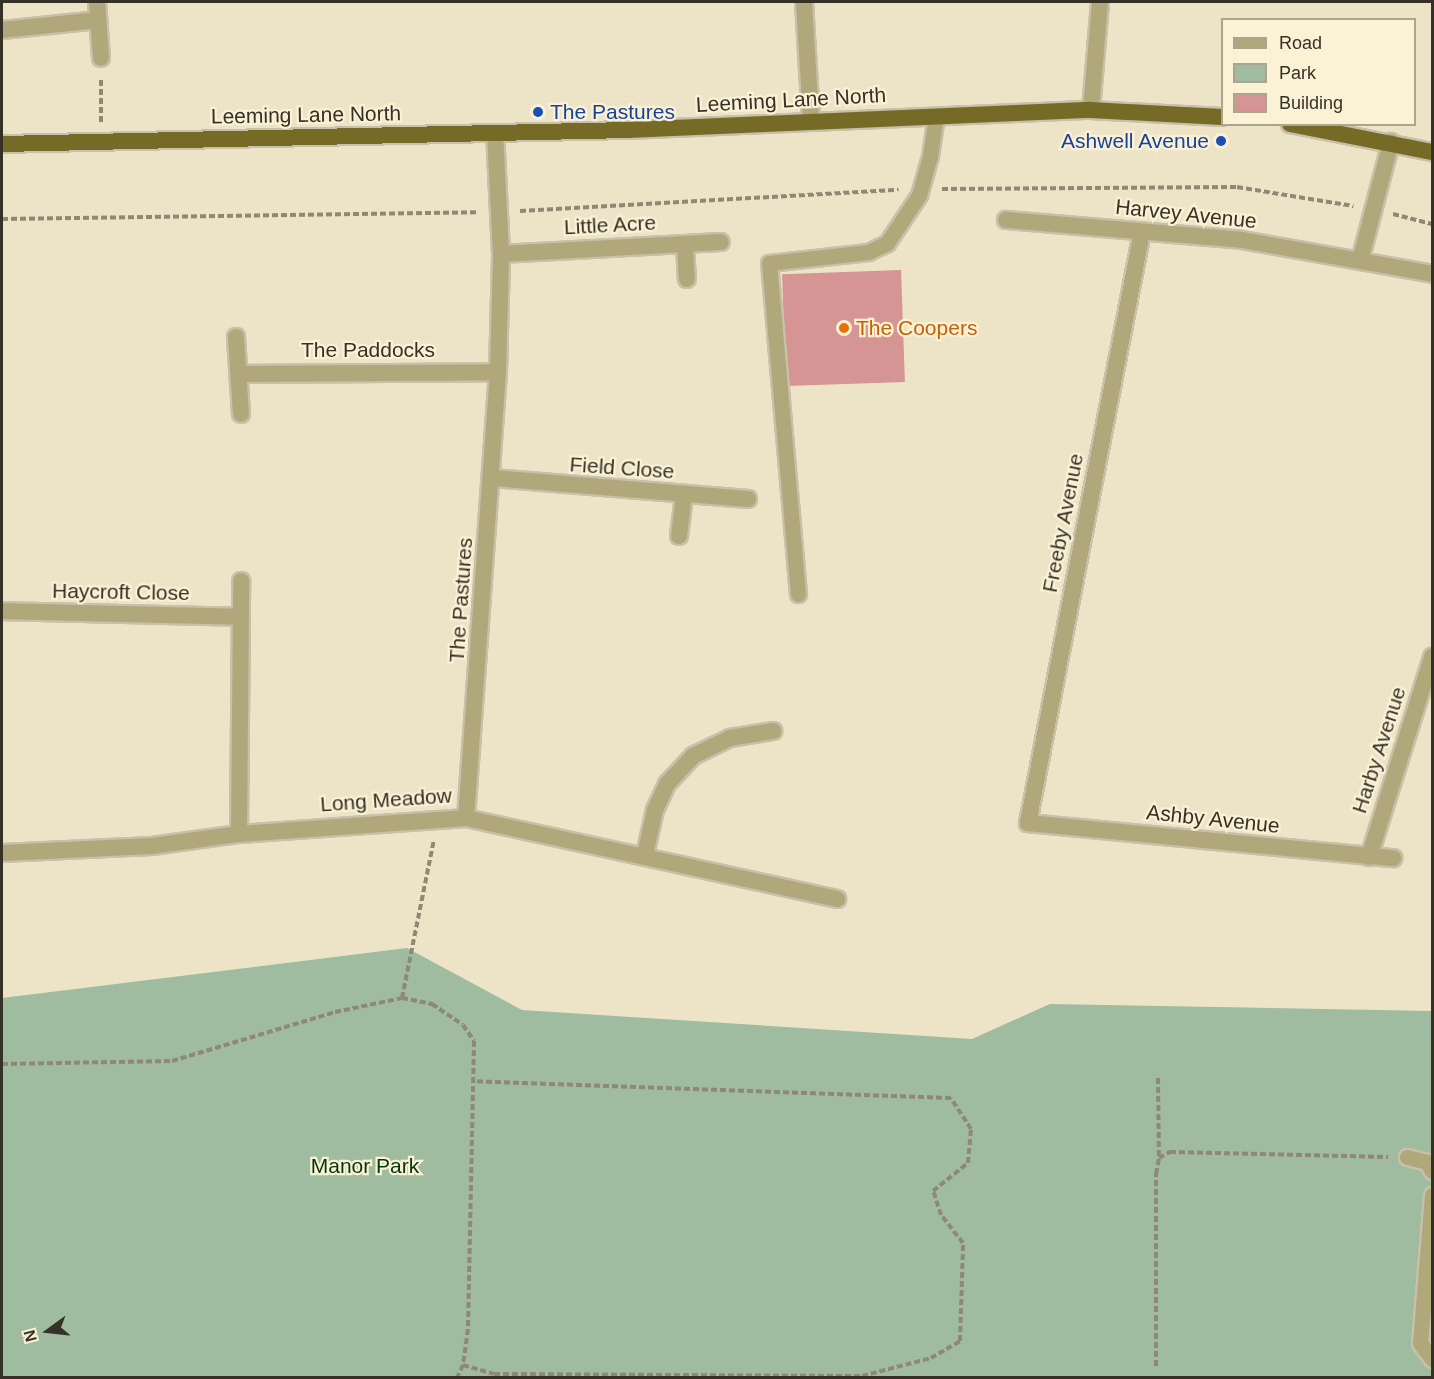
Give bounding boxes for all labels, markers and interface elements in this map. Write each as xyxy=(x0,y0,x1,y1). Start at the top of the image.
legend xyxy=(1221,18,1416,126)
text: Road xyxy=(1279,33,1322,53)
text: Park xyxy=(1279,63,1316,83)
street label: Leeming Lane North xyxy=(695,82,887,118)
text: Building xyxy=(1279,93,1343,113)
place label: The Pastures xyxy=(550,99,675,125)
street label: Leeming Lane North xyxy=(211,101,401,129)
marker: The Pastures xyxy=(531,105,545,119)
place label: Ashwell Avenue xyxy=(1060,128,1209,154)
marker: Ashwell Avenue xyxy=(1214,134,1228,148)
street label: Harvey Avenue xyxy=(1113,194,1259,234)
street label: Little Acre xyxy=(563,210,657,240)
place label: The Coopers xyxy=(856,315,977,341)
marker: The Coopers xyxy=(837,321,851,335)
street label: The Paddocks xyxy=(301,337,435,363)
street label: Freeby Avenue xyxy=(1037,451,1089,595)
street label: Field Close xyxy=(569,452,675,484)
street label: The Pastures xyxy=(444,537,478,663)
street label: Haycroft Close xyxy=(52,578,190,606)
street label: Harby Avenue xyxy=(1347,683,1411,817)
street label: Long Meadow xyxy=(319,783,453,817)
street label: Ashby Avenue xyxy=(1145,799,1281,839)
park label: Manor Park xyxy=(311,1153,419,1179)
north arrow xyxy=(18,1301,78,1361)
text: N xyxy=(20,1328,40,1344)

